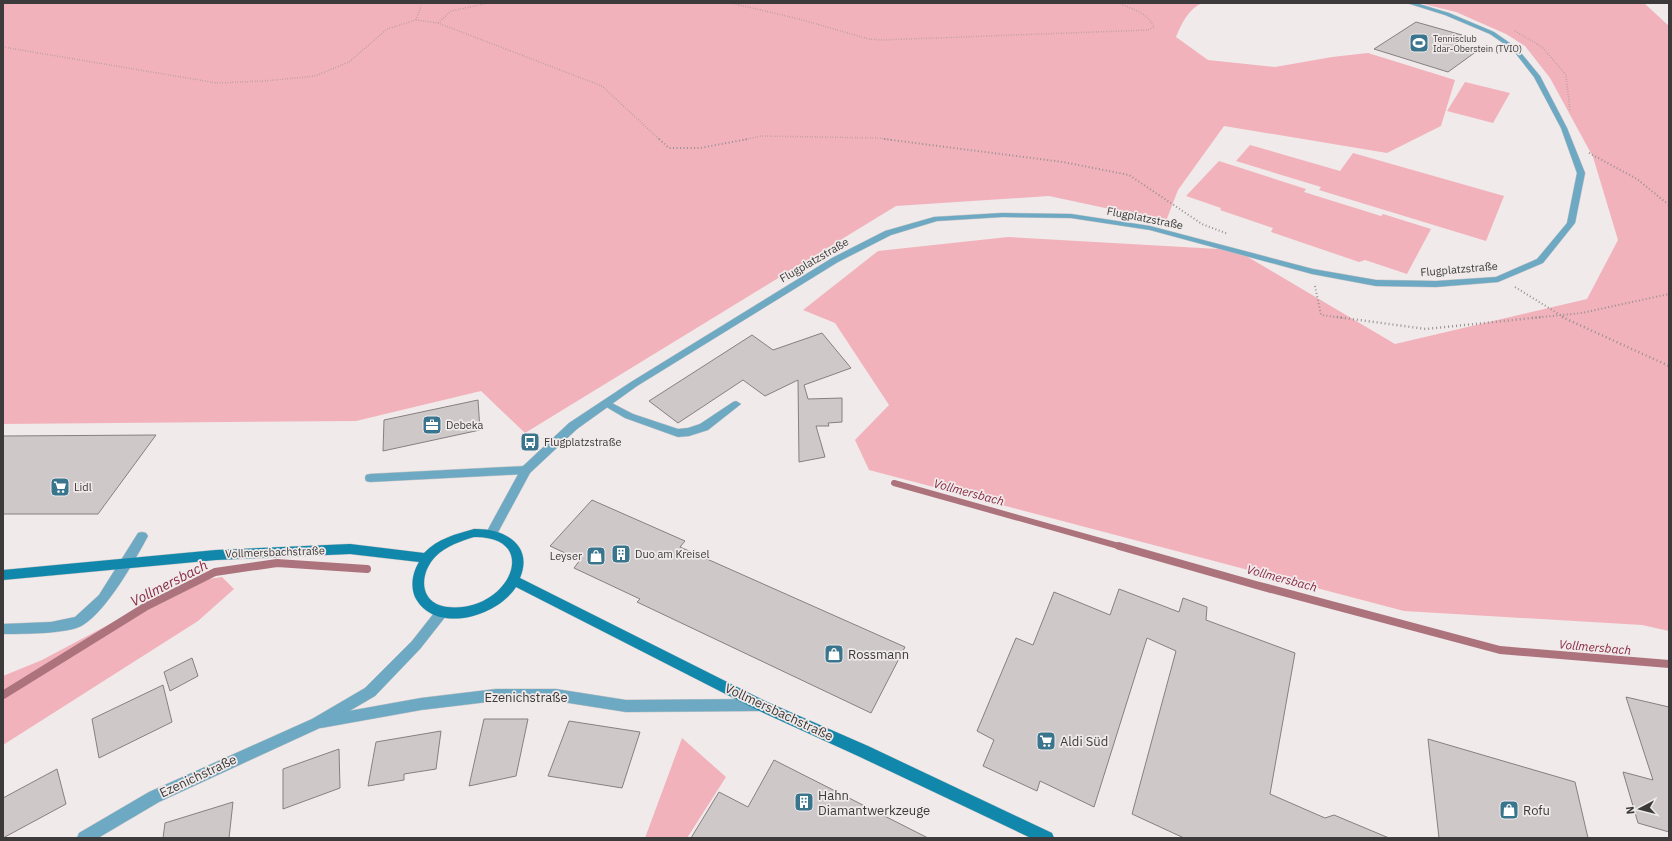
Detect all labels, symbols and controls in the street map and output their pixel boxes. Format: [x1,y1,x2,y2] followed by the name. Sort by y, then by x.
[1408,32,1430,54] sports icon: Tennisclub Idar-Oberstein (TVIO)
[1433,33,1522,54] place label: Tennisclub Idar-Oberstein (TVIO)
[1106,204,1184,232] street label: Flugplatzstraße
[777,235,851,285] street label: Flugplatzstraße
[1420,259,1498,279] street label: Flugplatzstraße
[421,414,443,436] office icon: Debeka
[446,418,484,432] place label: Debeka
[519,431,541,453] bus stop icon: Flugplatzstraße
[544,435,622,449] place label: Flugplatzstraße
[932,475,1006,509] water label: Vollmersbach
[49,476,71,498] supermarket icon: Lidl
[74,480,92,494] place label: Lidl
[225,543,325,561] street label: Vollmersbachstraße
[610,543,632,565] building icon: Duo am Kreisel
[585,545,607,567] shop icon: Leyser
[635,547,709,561] place label: Duo am Kreisel
[550,549,582,563] place label: Leyser
[127,556,211,610] water label: Vollmersbach
[1245,561,1319,595] water label: Vollmersbach
[1558,636,1632,658] water label: Vollmersbach
[823,643,845,665] shop icon: Rossmann
[848,646,909,663] place label: Rossmann
[722,679,836,745] street label: Vollmersbachstraße
[484,689,568,706] street label: Ezenichstraße
[1035,730,1057,752] supermarket icon: Aldi Süd
[1060,733,1108,750] place label: Aldi Süd
[157,751,239,801] street label: Ezenichstraße
[818,787,930,819] place label: Hahn Diamantwerkzeuge
[1620,789,1660,829] north arrow
[793,791,815,813] building icon: Hahn Diamantwerkzeuge
[1498,799,1520,821] shop icon: Rofu
[1523,802,1550,819] place label: Rofu
[1623,805,1638,815] text: N

